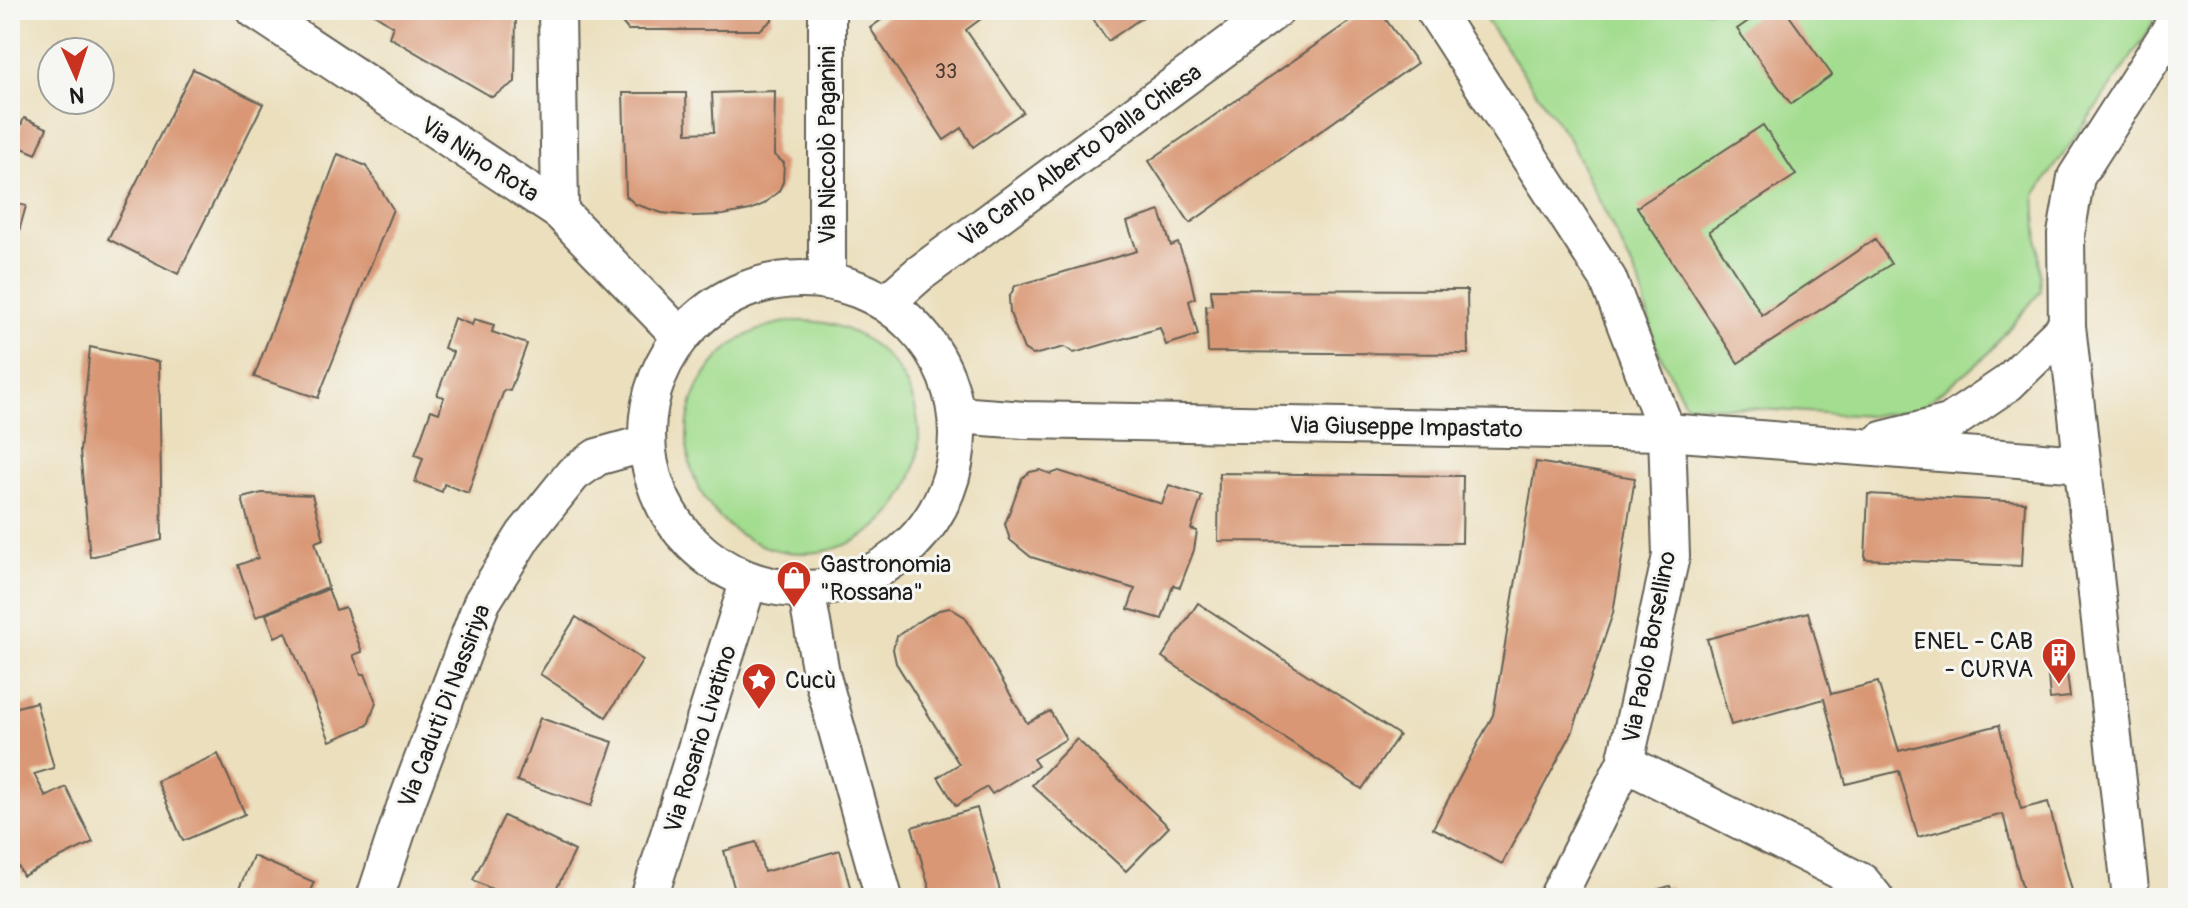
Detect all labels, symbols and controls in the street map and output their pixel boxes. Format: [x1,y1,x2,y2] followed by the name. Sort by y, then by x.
[36,36,116,116] north arrow
[813,46,842,244] street label: Via Niccolò Paganini
[953,58,1207,253] street label: Via Carlo Alberto Dalla Chiesa
[935,59,957,84] house number: 33
[69,81,85,109] text: N
[415,110,544,208] street label: Via Nino Rota
[1289,411,1523,444] street label: Via Giuseppe Impastato
[1617,548,1682,746] street label: Via Paolo Borsellino
[820,550,951,607] place label: Gastronomia "Rossana"
[775,559,813,609] shop icon: Gastronomia "Rossana"
[392,600,497,812] street label: Via Caduti Di Nassiriya
[1914,627,2033,684] place label: ENEL - CAB - CURVA
[2040,636,2078,686] building icon: ENEL - CAB - CURVA
[658,642,743,837] street label: Via Rosario Livatino
[740,661,778,711] place icon: Cucù
[785,666,837,695] place label: Cucù

